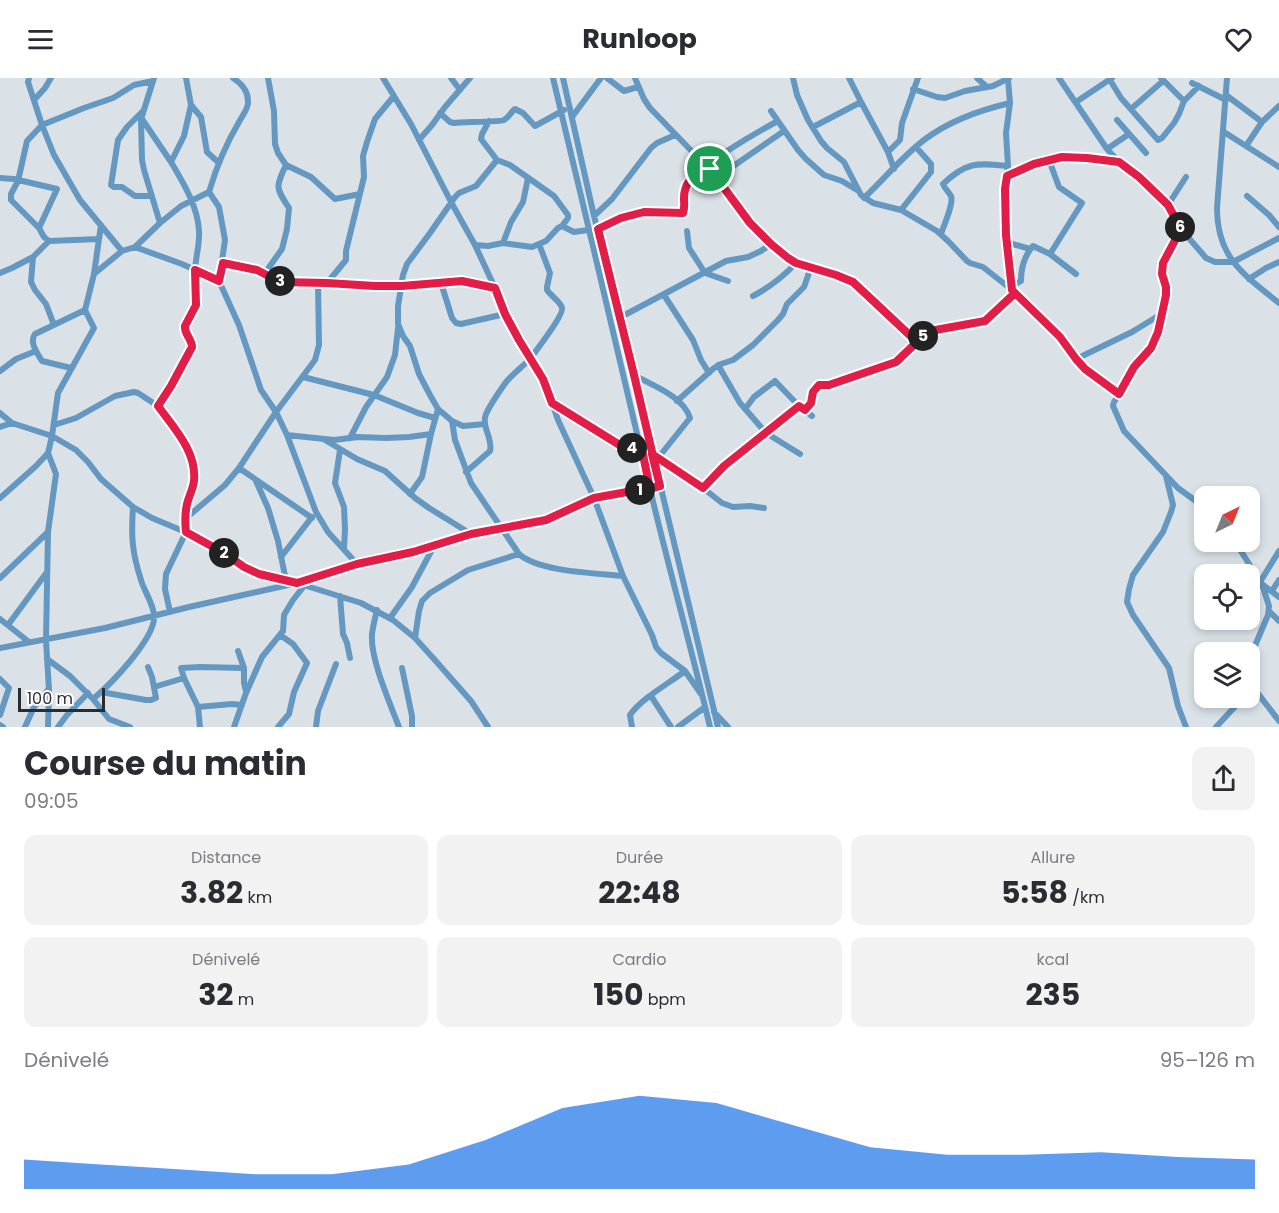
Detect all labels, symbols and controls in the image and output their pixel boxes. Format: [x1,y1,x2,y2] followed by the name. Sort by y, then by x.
[582,20,697,57] text: Runloop
[24,23,57,56] icon: menu
[1222,23,1255,56] icon: heart
[684,143,735,194] pin
[693,152,726,185] icon: arrive
[1165,212,1195,242] pin: 6
[1175,215,1185,238] text: 6
[265,266,295,296] pin: 3
[275,269,285,292] text: 3
[908,321,938,351] pin: 5
[918,324,928,347] text: 5
[617,433,647,463] pin: 4
[627,436,637,459] text: 4
[625,475,655,505] pin: 1
[637,478,643,501] text: 1
[1194,486,1260,552] north arrow
[1194,486,1260,708] map controls
[209,538,239,568] pin: 2
[219,541,229,564] text: 2
[1194,564,1260,630] button: locate
[1194,642,1260,708] button: layers
[18,685,105,712] scale bar
[27,687,73,710] text: 100 m
[24,740,307,787] text: Course du matin
[1192,747,1255,810] button: share
[24,787,79,815] text: 09:05
[191,846,261,869] text: Distance
[616,846,663,869] text: Durée
[1030,846,1075,869] text: Allure
[180,871,243,914] text: 3.82
[598,871,681,914] text: 22:48
[1001,871,1068,914] text: 5:58
[243,886,272,909] text: km
[1068,886,1105,909] text: /km
[192,948,260,971] text: Dénivelé
[612,948,667,971] text: Cardio
[1036,948,1069,971] text: kcal
[198,973,233,1016] text: 32
[593,973,643,1016] text: 150
[1025,973,1080,1016] text: 235
[233,988,254,1011] text: m
[643,988,686,1011] text: bpm
[24,1046,109,1074] text: Dénivelé
[1160,1046,1255,1074] text: 95–126 m

